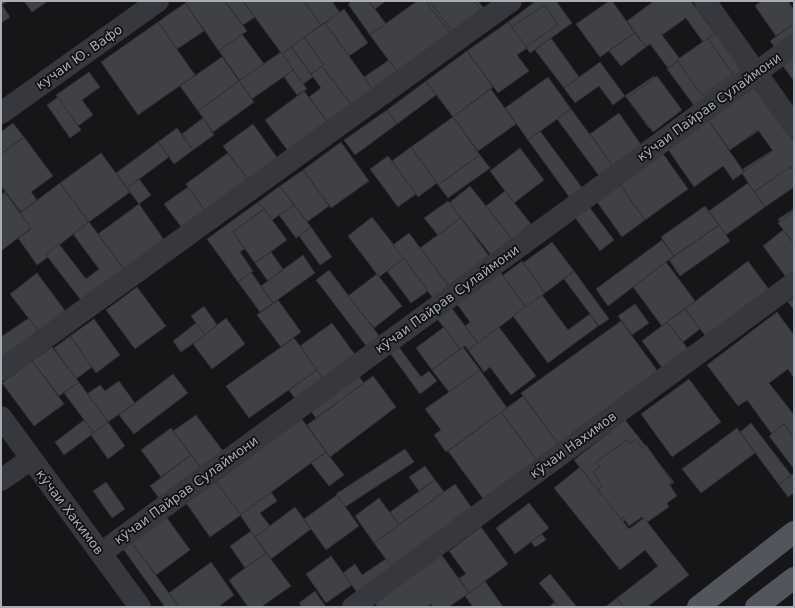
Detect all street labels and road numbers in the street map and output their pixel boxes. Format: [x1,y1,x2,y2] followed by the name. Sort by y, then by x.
[33,22,125,92] street label: кучаи Ю. Вафо
[634,50,784,164] street label: кӯчаи Пайрав Сулаймони
[372,242,522,356] street label: кӯчаи Пайрав Сулаймони
[527,409,619,481] street label: кӯчаи Нахимов
[111,433,261,547] street label: кӯчаи Пайрав Сулаймони
[33,467,107,557] street label: кӯчаи Хакимов

